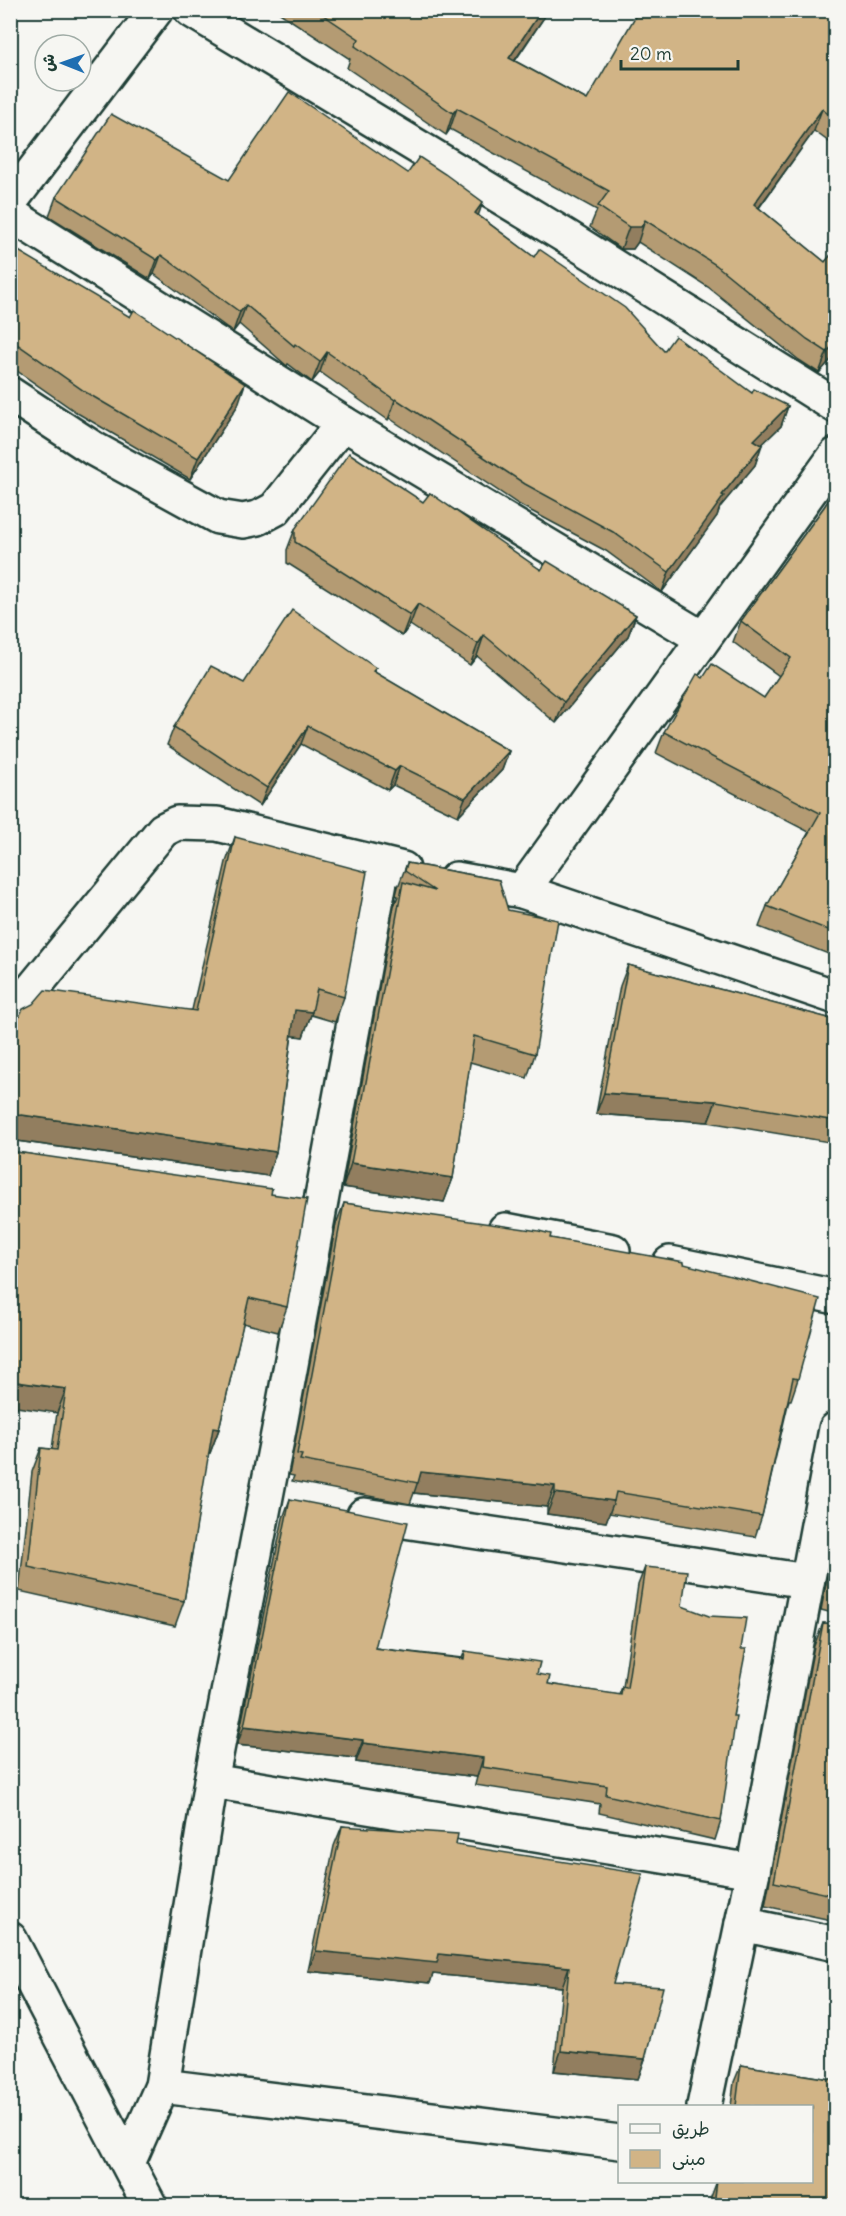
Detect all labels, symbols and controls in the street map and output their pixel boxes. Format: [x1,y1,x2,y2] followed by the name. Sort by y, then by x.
[33,33,93,93] north arrow
[621,33,738,71] scale bar
[630,42,672,65] text: 20 m
[38,54,58,72] text: ش
[618,2105,813,2183] legend
[672,2117,710,2140] text: طريق
[672,2147,706,2170] text: مبنى

